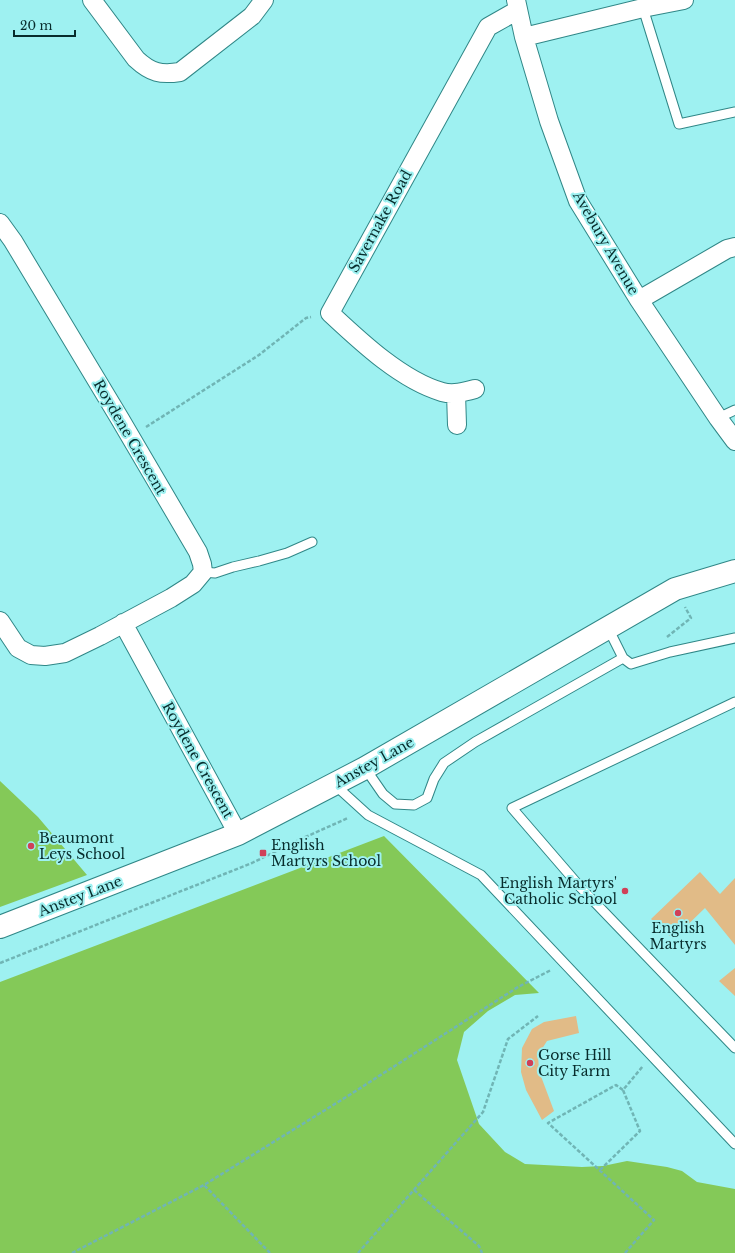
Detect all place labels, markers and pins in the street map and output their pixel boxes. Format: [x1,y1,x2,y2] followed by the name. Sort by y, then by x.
[39,829,126,863] place label: Beaumont Leys School
[271,836,381,870] place label: English Martyrs School
[26,841,36,851] marker: Beaumont Leys School
[258,848,268,858] marker: English Martyrs School
[500,874,617,908] place label: English Martyrs' Catholic School
[620,886,630,896] marker: English Martyrs' Catholic School
[673,908,683,918] marker: English Martyrs
[650,919,706,953] place label: English Martyrs
[538,1046,612,1080] place label: Gorse Hill City Farm
[525,1058,535,1068] marker: Gorse Hill City Farm

